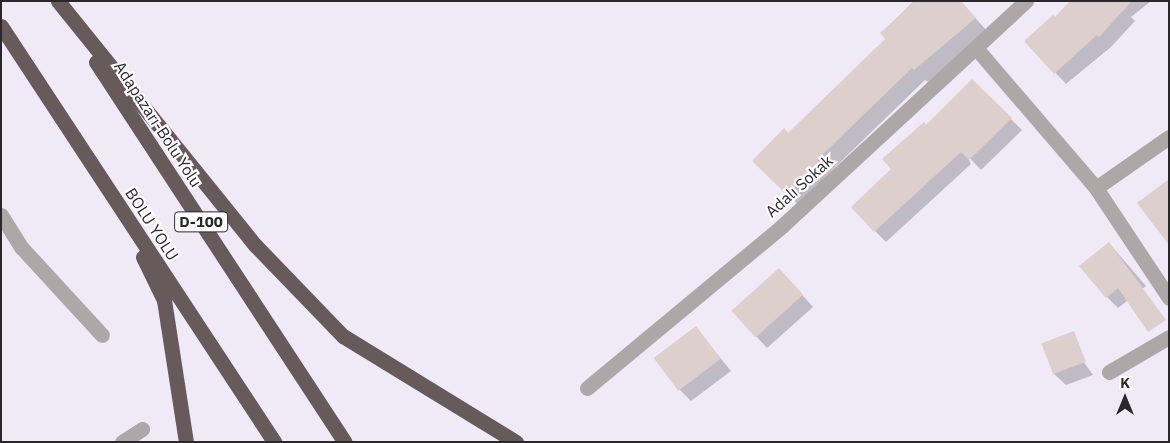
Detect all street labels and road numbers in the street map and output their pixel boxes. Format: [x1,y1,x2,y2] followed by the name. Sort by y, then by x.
[110,58,206,190] street label: Adapazarı-Bolu Yolu
[761,151,837,221] street label: Adalı Sokak
[121,184,183,264] street label: BOLU YOLU
[174,210,228,234] road number: D-100

